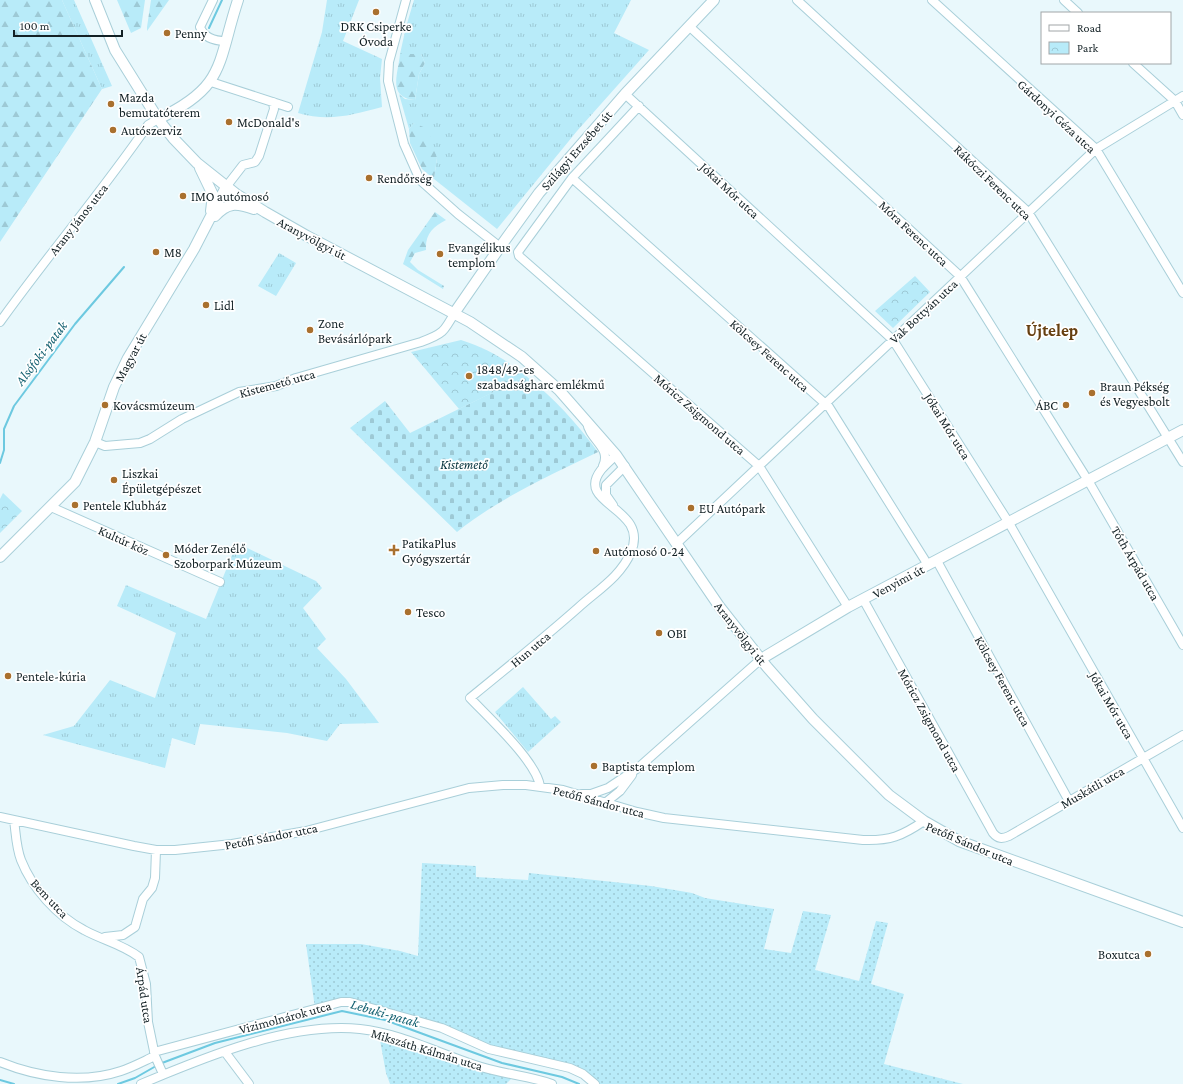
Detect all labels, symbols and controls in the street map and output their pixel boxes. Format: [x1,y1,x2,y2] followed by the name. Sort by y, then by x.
[371,7,381,17] marker: DRK Csiperke Óvoda
[14,12,122,38] scale bar
[1041,12,1171,64] legend
[20,19,50,33] text: 100 m
[341,19,412,49] place label: DRK Csiperke Óvoda
[1077,21,1102,35] text: Road
[175,26,208,41] place label: Penny
[162,28,172,38] marker: Penny
[1077,41,1099,55] text: Park
[1015,76,1099,156] street label: Gárdonyi Géza utca
[119,90,201,120] place label: Mazda bemutatóterem
[106,99,116,109] marker: Mazda bemutatóterem
[538,107,616,193] street label: Szilágyi Erzsébet út
[237,115,300,130] place label: McDonald's
[224,117,234,127] marker: McDonald's
[121,123,182,138] place label: Autószerviz
[108,125,118,135] marker: Autószerviz
[951,142,1034,223] street label: Rákóczi Ferenc utca
[696,159,762,221] street label: Jókai Mór utca
[377,171,432,186] place label: Rendőrség
[364,173,374,183] marker: Rendőrség
[46,181,111,258] street label: Arany János utca
[191,189,269,204] place label: IMO autómosó
[178,191,188,201] marker: IMO autómosó
[876,197,951,269] street label: Móra Ferenc utca
[275,214,349,263] street label: Aranyvölgyi út
[448,240,511,270] place label: Evangélikus templom
[164,245,182,260] place label: M8
[151,247,161,257] marker: M8
[435,249,445,259] marker: Evangélikus templom
[886,276,960,347] street label: Vak Bottyán utca
[214,298,235,313] place label: Lidl
[201,300,211,310] marker: Lidl
[318,316,393,346] place label: Zone Bevásárlópark
[727,316,812,395] street label: Kölcsey Ferenc utca
[11,317,71,389] water label: Alsófoki-patak
[1026,321,1078,341] district label: Újtelep
[305,325,315,335] marker: Zone Bevásárlópark
[111,330,150,384] street label: Magyar út
[477,362,605,392] place label: 1848/49-es szabadságharc emlékmű
[238,366,317,401] street label: Kistemető utca
[464,371,474,381] marker: 1848/49-es szabadságharc emlékmű
[651,371,748,458] street label: Móricz Zsigmond utca
[1100,379,1170,409] place label: Braun Pékség és Vegyesbolt
[1087,388,1097,398] marker: Braun Pékség és Vegyesbolt
[921,390,974,462] street label: Jókai Mór utca
[113,398,196,413] place label: Kovácsmúzeum
[1036,398,1058,413] place label: ÁBC
[100,400,110,410] marker: Kovácsmúzeum
[1061,400,1071,410] marker: ÁBC
[440,457,489,472] park label: Kistemető
[122,466,202,496] place label: Liszkai Épületgépészet
[109,475,119,485] marker: Liszkai Épületgépészet
[83,498,167,513] place label: Pentele Klubház
[70,500,80,510] marker: Pentele Klubház
[699,501,766,516] place label: EU Autópark
[686,503,696,513] marker: EU Autópark
[96,523,152,558] street label: Kultúr köz
[1108,523,1163,603] street label: Tóth Árpád utca
[402,536,471,566] place label: PatikaPlus Gyógyszertár
[174,541,283,571] place label: Móder Zenélő Szoborpark Múzeum
[604,544,685,559] place label: Autómosó 0-24
[389,545,399,555] marker: PatikaPlus Gyógyszertár
[591,546,601,556] marker: Autómosó 0-24
[161,550,171,560] marker: Móder Zenélő Szoborpark Múzeum
[870,561,927,601] street label: Venyimi út
[711,599,770,668] street label: Aranyvölgyi út
[416,605,445,620] place label: Tesco
[403,607,413,617] marker: Tesco
[667,626,687,641] place label: OBI
[507,628,553,670] street label: Hun utca
[654,628,664,638] marker: OBI
[972,633,1034,729] street label: Kölcsey Ferenc utca
[895,666,964,775] street label: Móricz Zsigmond utca
[1086,668,1137,742] street label: Jókai Mór utca
[16,669,86,684] place label: Pentele-kúria
[3,671,13,681] marker: Pentele-kúria
[602,759,696,774] place label: Baptista templom
[589,761,599,771] marker: Baptista templom
[1058,763,1127,812] street label: Muskátli utca
[552,782,646,821] street label: Petőfi Sándor utca
[924,818,1016,869] street label: Petőfi Sándor utca
[224,820,319,853] street label: Petőfi Sándor utca
[28,876,72,921] street label: Bem utca
[1098,947,1140,962] place label: Boxutca
[1143,949,1153,959] marker: Boxutca
[133,966,156,1024] street label: Árpád utca
[349,996,422,1031] water label: Lebuki-patak
[237,998,333,1037] street label: Vizimolnárok utca
[369,1025,484,1074] street label: Mikszáth Kálmán utca

